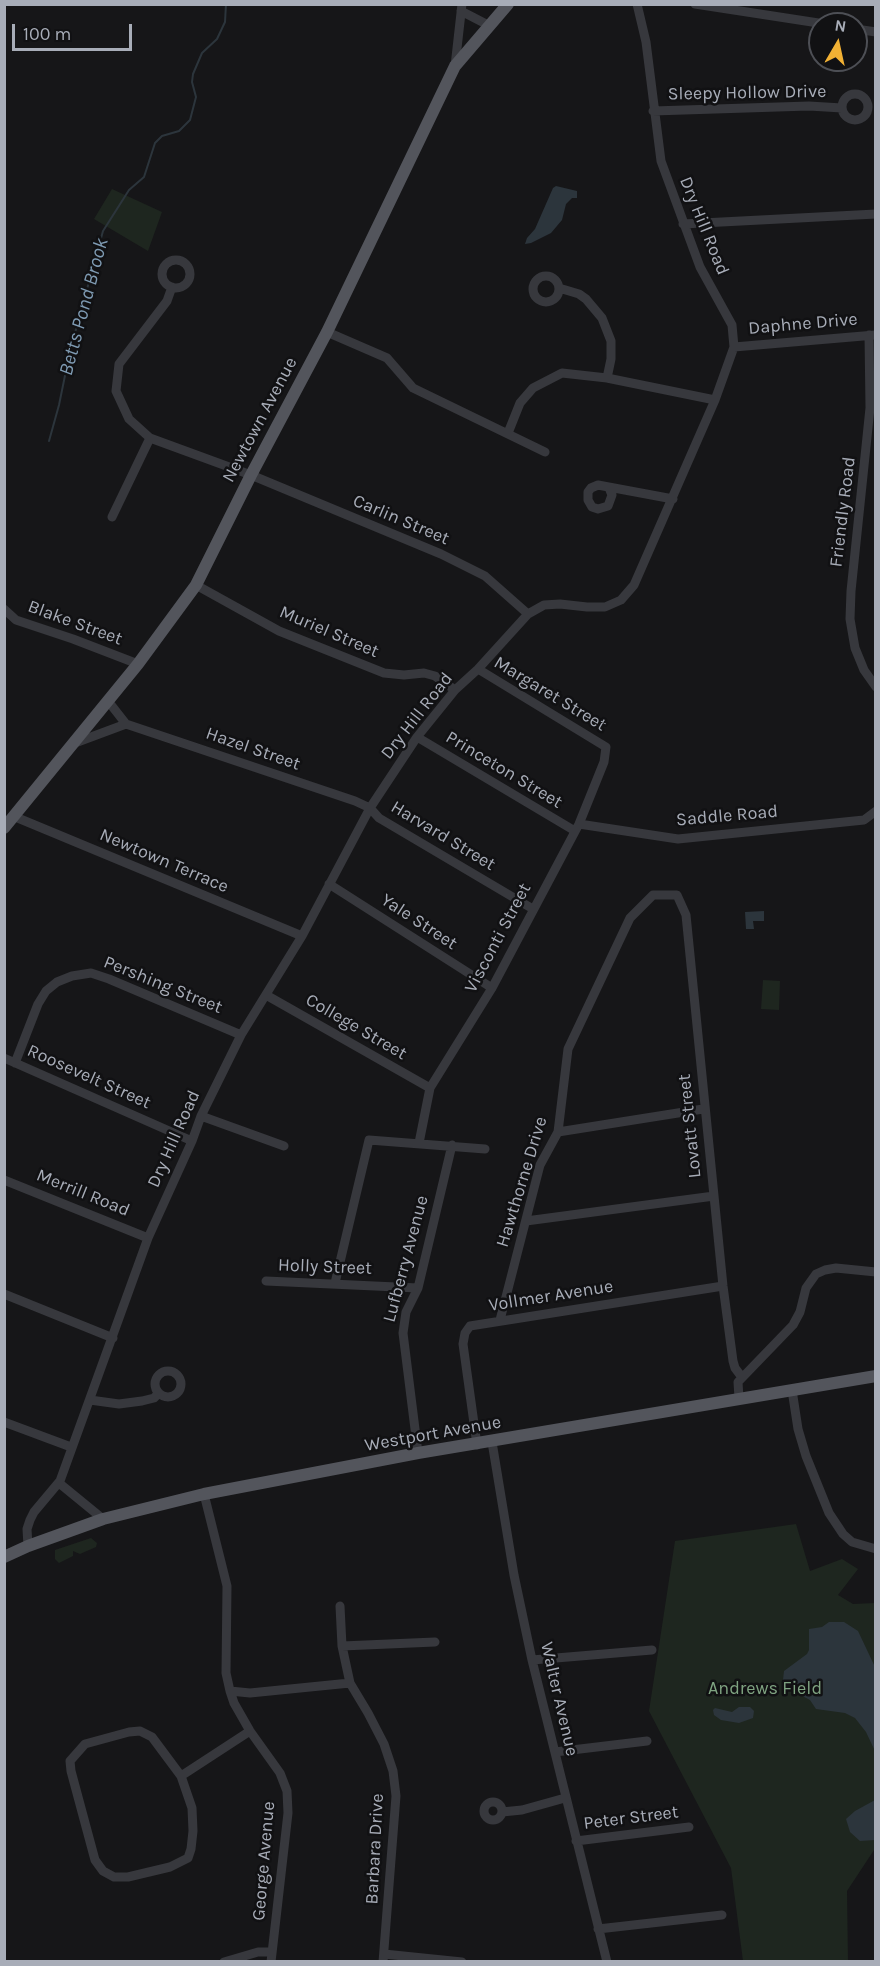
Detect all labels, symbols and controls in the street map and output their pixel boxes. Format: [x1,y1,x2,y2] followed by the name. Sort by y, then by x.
[15,12,135,50] scale bar
[808,12,868,72] north arrow
[833,15,848,36] text: N
[23,23,71,45] text: 100 m
[667,81,827,105] street label: Sleepy Hollow Drive
[674,174,734,278] street label: Dry Hill Road
[54,236,114,378] water label: Betts Pond Brook
[747,308,859,340] street label: Daphne Drive
[218,354,302,486] street label: Newtown Avenue
[826,455,860,569] street label: Friendly Road
[350,490,452,550] street label: Carlin Street
[25,596,125,650] street label: Blake Street
[276,601,382,663] street label: Muriel Street
[490,652,610,736] street label: Margaret Street
[376,668,458,764] street label: Dry Hill Road
[203,723,303,775] street label: Hazel Street
[442,727,566,813] street label: Princeton Street
[387,796,499,876] street label: Harvard Street
[675,801,779,831] street label: Saddle Road
[96,824,232,898] street label: Newtown Terrace
[460,880,536,996] street label: Visconti Street
[377,889,461,955] street label: Yale Street
[100,951,226,1019] street label: Pershing Street
[302,989,410,1065] street label: College Street
[24,1040,154,1114] street label: Roosevelt Street
[674,1073,706,1179] street label: Lovatt Street
[143,1087,205,1191] street label: Dry Hill Road
[492,1114,552,1250] street label: Hawthorne Drive
[33,1165,133,1221] street label: Merrill Road
[379,1193,433,1325] street label: Lufberry Avenue
[278,1255,372,1279] street label: Holly Street
[487,1276,615,1316] street label: Vollmer Avenue
[363,1411,503,1457] street label: Westport Avenue
[535,1640,583,1758] street label: Walter Avenue
[708,1678,822,1700] park label: Andrews Field
[361,1793,389,1905] street label: Barbara Drive
[248,1800,280,1922] street label: George Avenue
[582,1801,680,1835] street label: Peter Street

